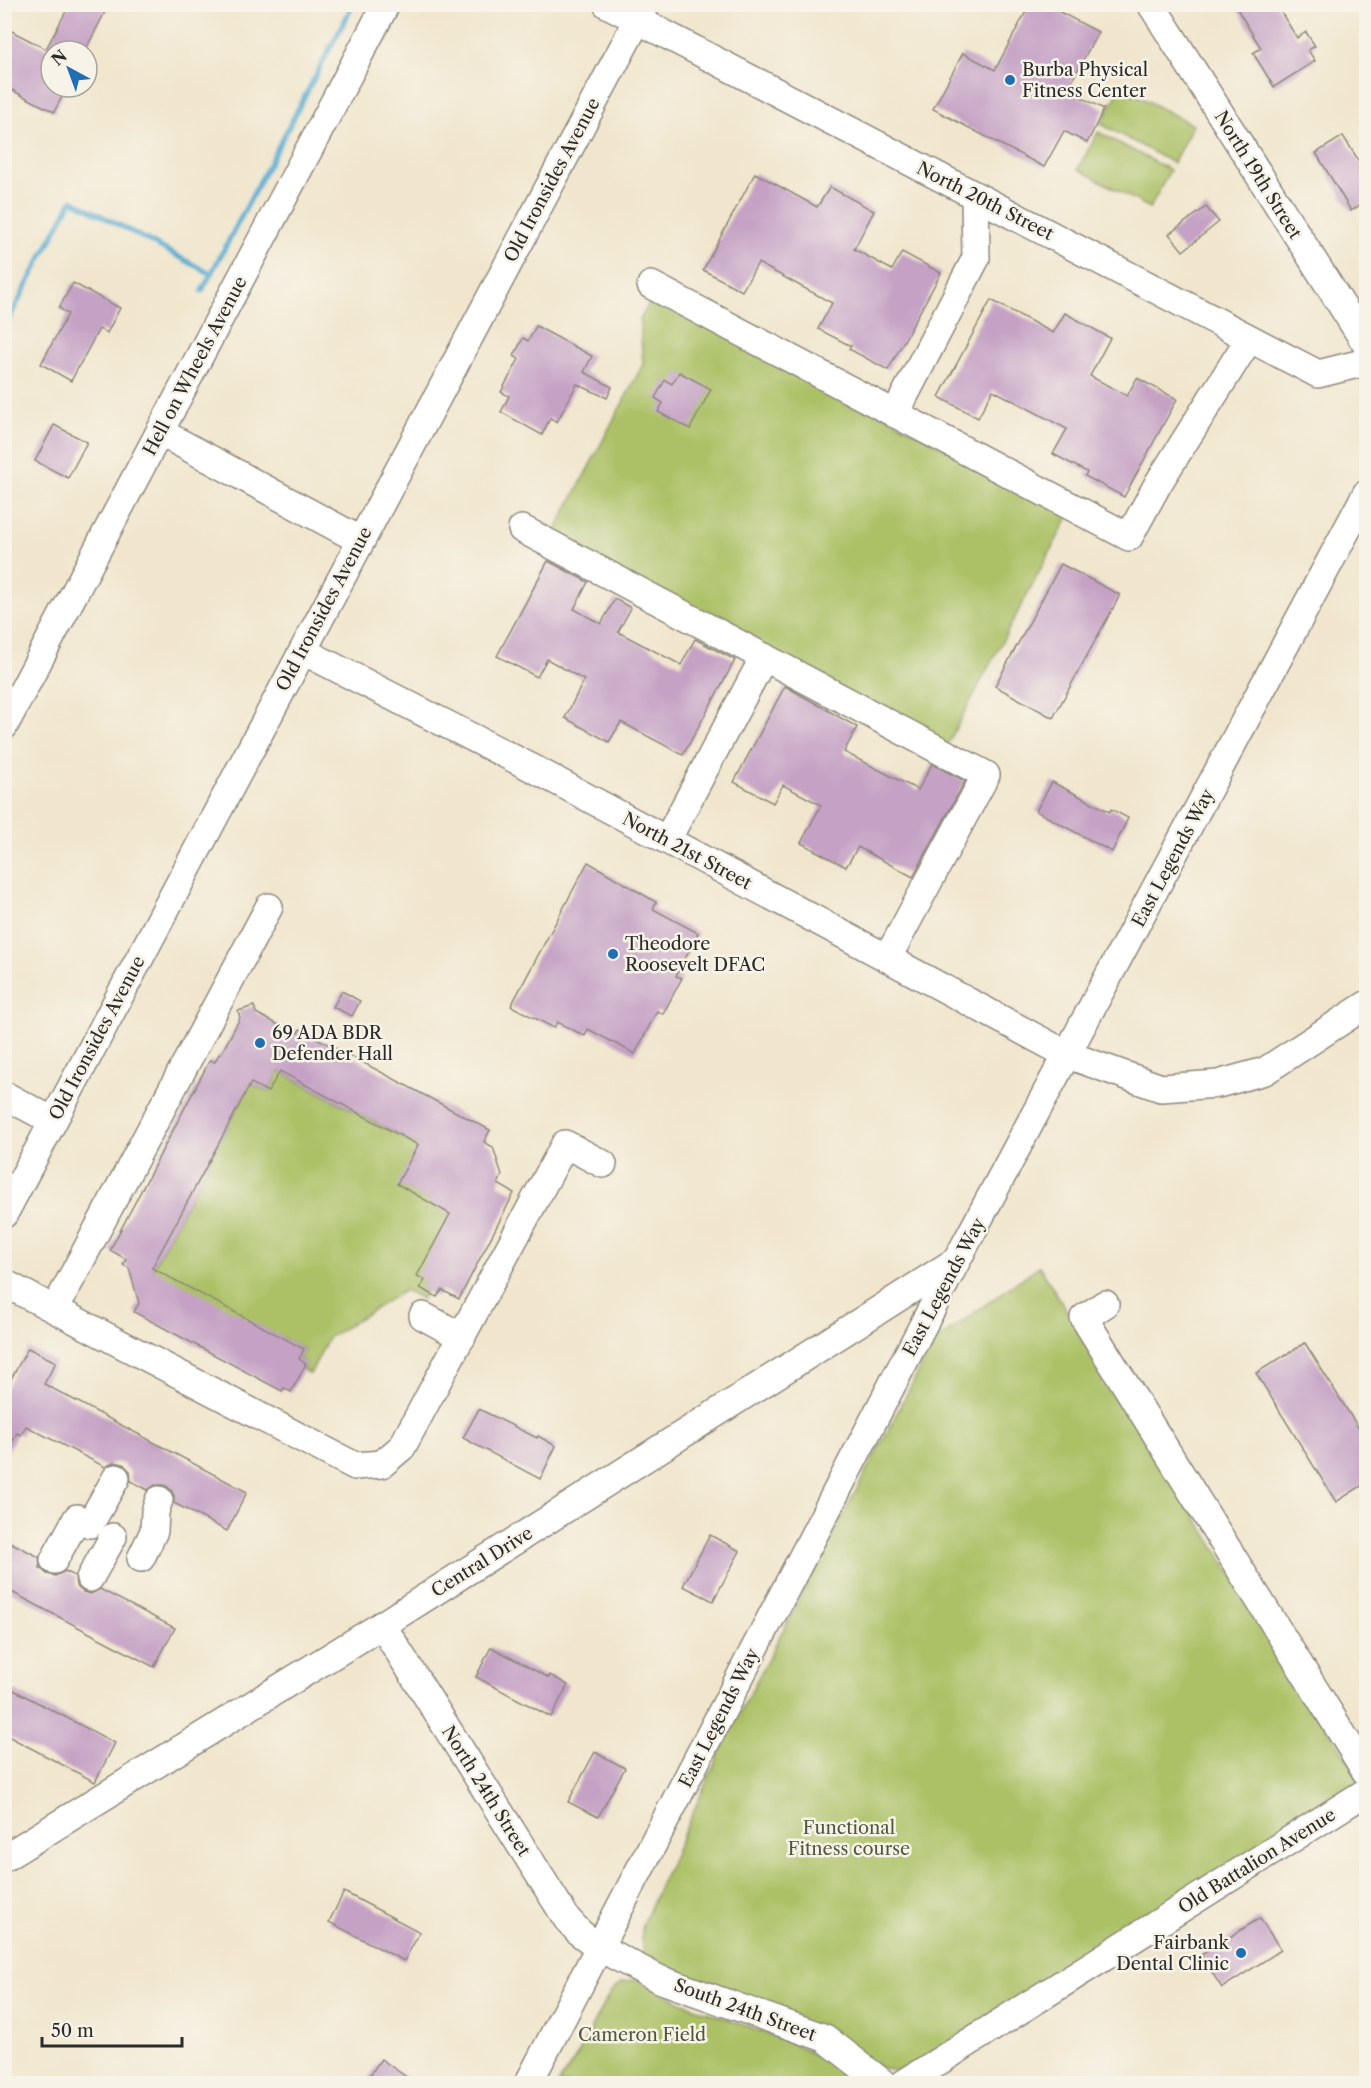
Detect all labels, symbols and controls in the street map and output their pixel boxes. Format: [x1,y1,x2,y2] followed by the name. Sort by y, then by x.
[39,39,99,99] north arrow
[47,46,71,70] text: N
[1022,59,1148,102] place label: Burba Physical Fitness Center
[1003,73,1017,87] marker: Burba Physical Fitness Center
[499,94,605,266] street label: Old Ironsides Avenue
[1210,107,1307,244] street label: North 19th Street
[913,157,1058,245] street label: North 20th Street
[138,273,252,459] street label: Hell on Wheels Avenue
[271,523,377,695] street label: Old Ironsides Avenue
[1127,784,1219,931] street label: East Legends Way
[619,808,756,895] street label: North 21st Street
[625,933,765,976] place label: Theodore Roosevelt DFAC
[606,947,620,961] marker: Theodore Roosevelt DFAC
[44,952,150,1124] street label: Old Ironsides Avenue
[272,1022,393,1065] place label: 69 ADA BDR Defender Hall
[253,1036,267,1050] marker: 69 ADA BDR Defender Hall
[898,1213,990,1360] street label: East Legends Way
[427,1522,537,1602] street label: Central Drive
[674,1644,764,1791] street label: East Legends Way
[437,1722,535,1861] street label: North 24th Street
[1174,1804,1340,1918] street label: Old Battalion Avenue
[788,1817,910,1860] park label: Functional Fitness course
[1116,1932,1231,1975] place label: Fairbank Dental Clinic
[1234,1946,1248,1960] marker: Fairbank Dental Clinic
[671,1974,820,2046] street label: South 24th Street
[42,2010,182,2048] scale bar
[51,2020,94,2042] text: 50 m
[578,2024,706,2046] park label: Cameron Field

